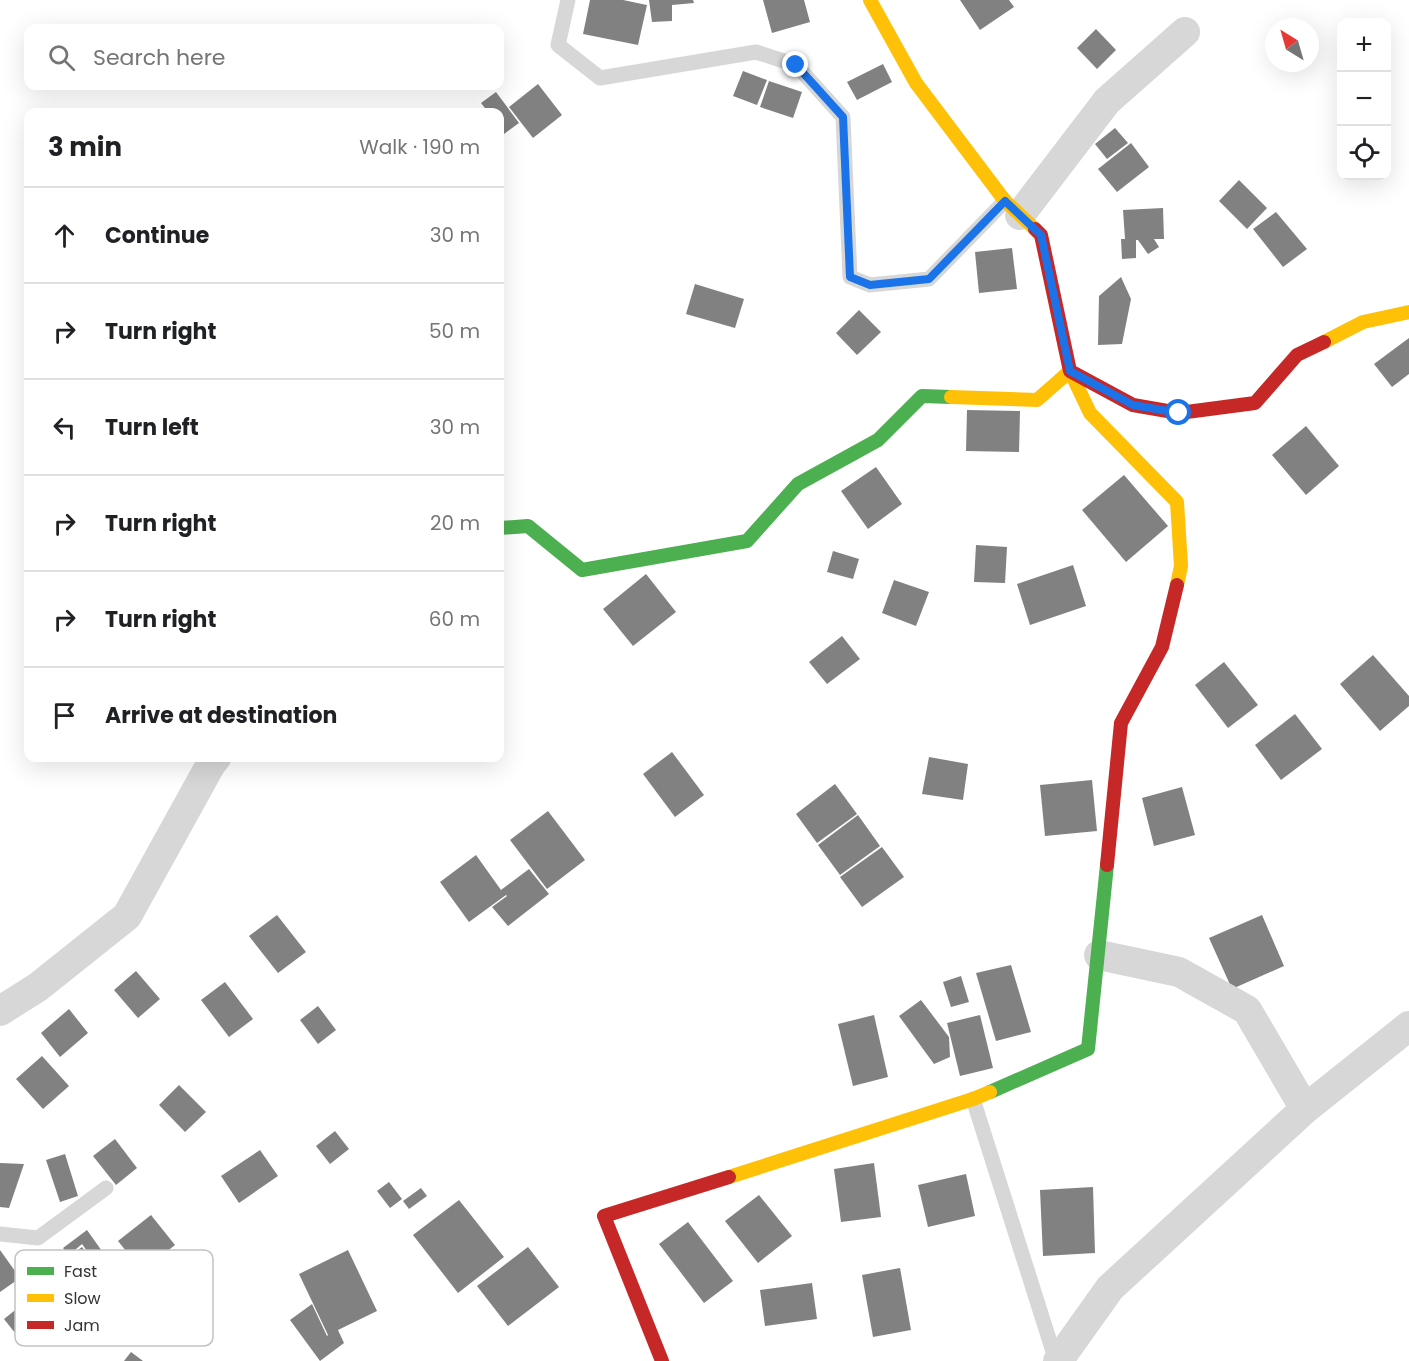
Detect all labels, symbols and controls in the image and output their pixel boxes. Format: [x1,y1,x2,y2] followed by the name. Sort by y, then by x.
[1265,18,1319,72] north arrow
[1337,18,1391,180] map controls
[1337,18,1391,72] button: +
[24,24,504,90] search box
[45,41,78,74] icon: search
[93,42,226,73] text: Search here
[782,51,808,77] route end
[1337,72,1391,126] button: −
[1337,126,1391,180] button: locate
[48,129,122,165] text: 3 min
[359,133,480,161] text: Walk · 190 m
[48,219,81,252] icon: ahead
[105,220,209,251] text: Continue
[430,221,480,249] text: 30 m
[48,315,81,348] icon: right
[105,316,216,347] text: Turn right
[429,317,480,345] text: 50 m
[1165,399,1191,425] route start
[48,411,81,444] icon: left
[105,412,199,443] text: Turn left
[430,413,480,441] text: 30 m
[48,507,81,540] icon: right
[105,508,216,539] text: Turn right
[430,509,480,537] text: 20 m
[48,603,81,636] icon: right
[105,604,216,635] text: Turn right
[429,605,480,633] text: 60 m
[48,699,81,732] icon: arrive
[105,700,337,731] text: Arrive at destination
[15,1250,213,1346] legend
[64,1260,97,1283] text: Fast
[64,1287,101,1310] text: Slow
[64,1314,100,1337] text: Jam

